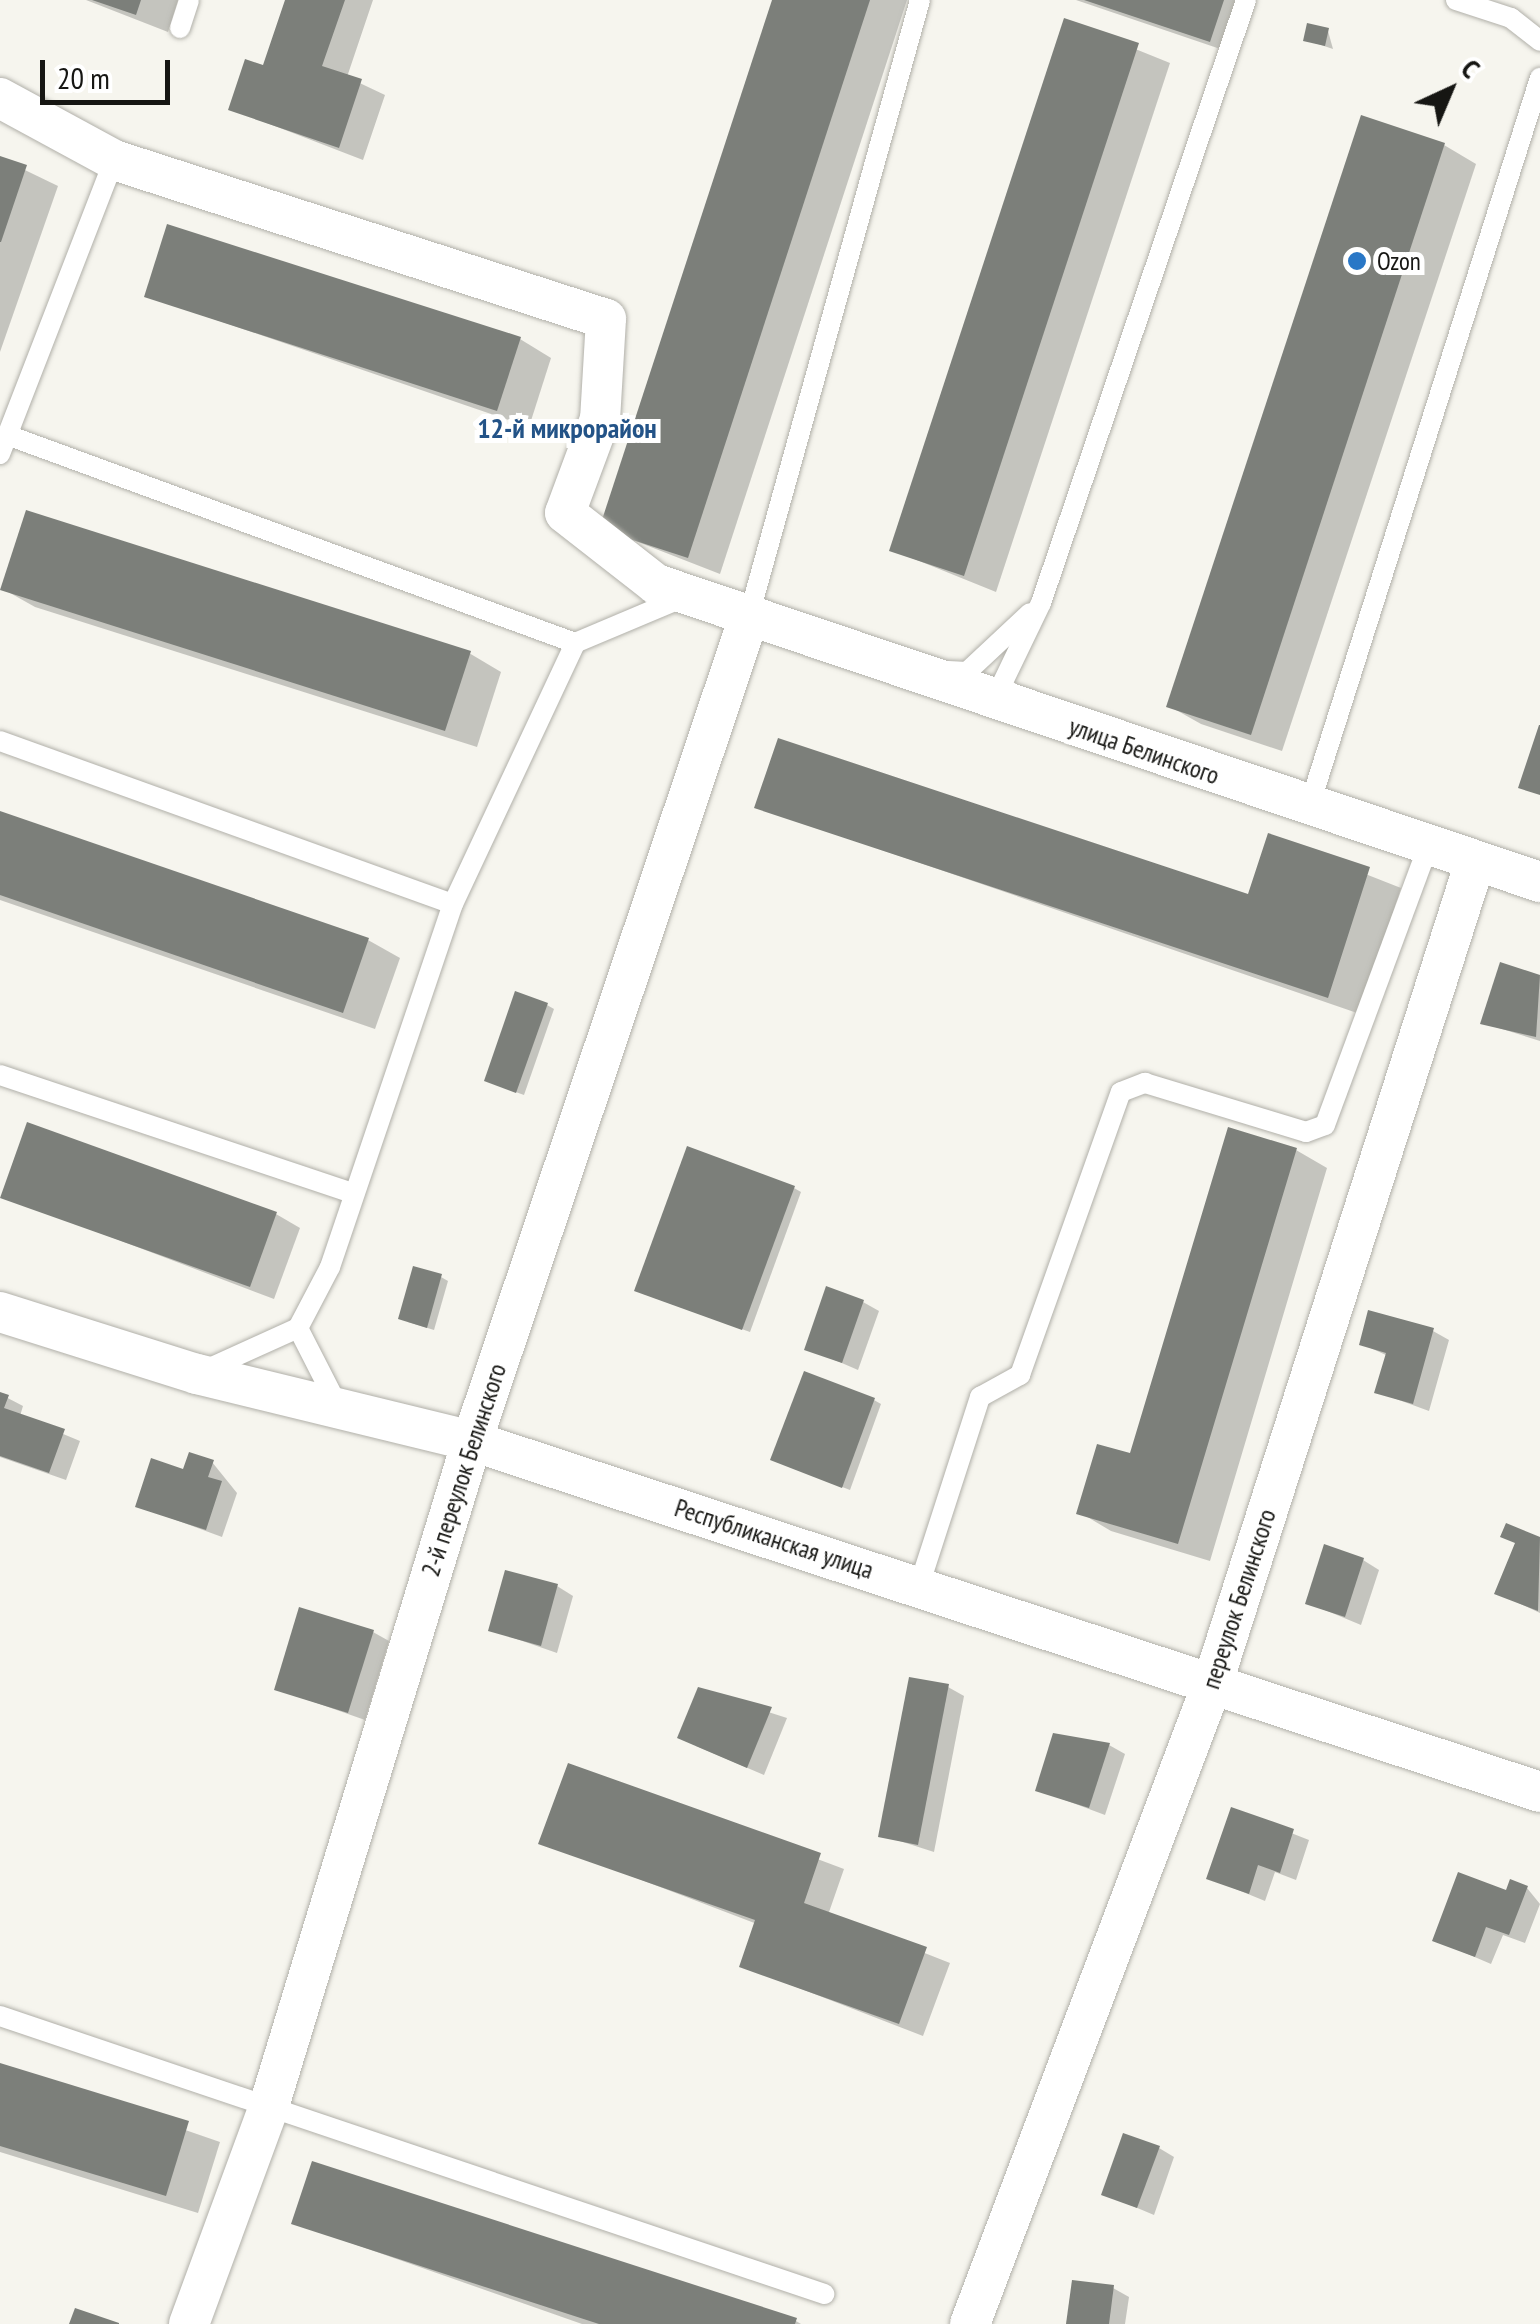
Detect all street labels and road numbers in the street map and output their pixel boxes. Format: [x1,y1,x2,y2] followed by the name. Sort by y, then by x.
[1065,711,1223,791] street label: улица Белинского
[415,1360,513,1580] street label: 2-й переулок Белинского
[671,1493,877,1585] street label: Республиканская улица
[1196,1505,1282,1693] street label: переулок Белинского

